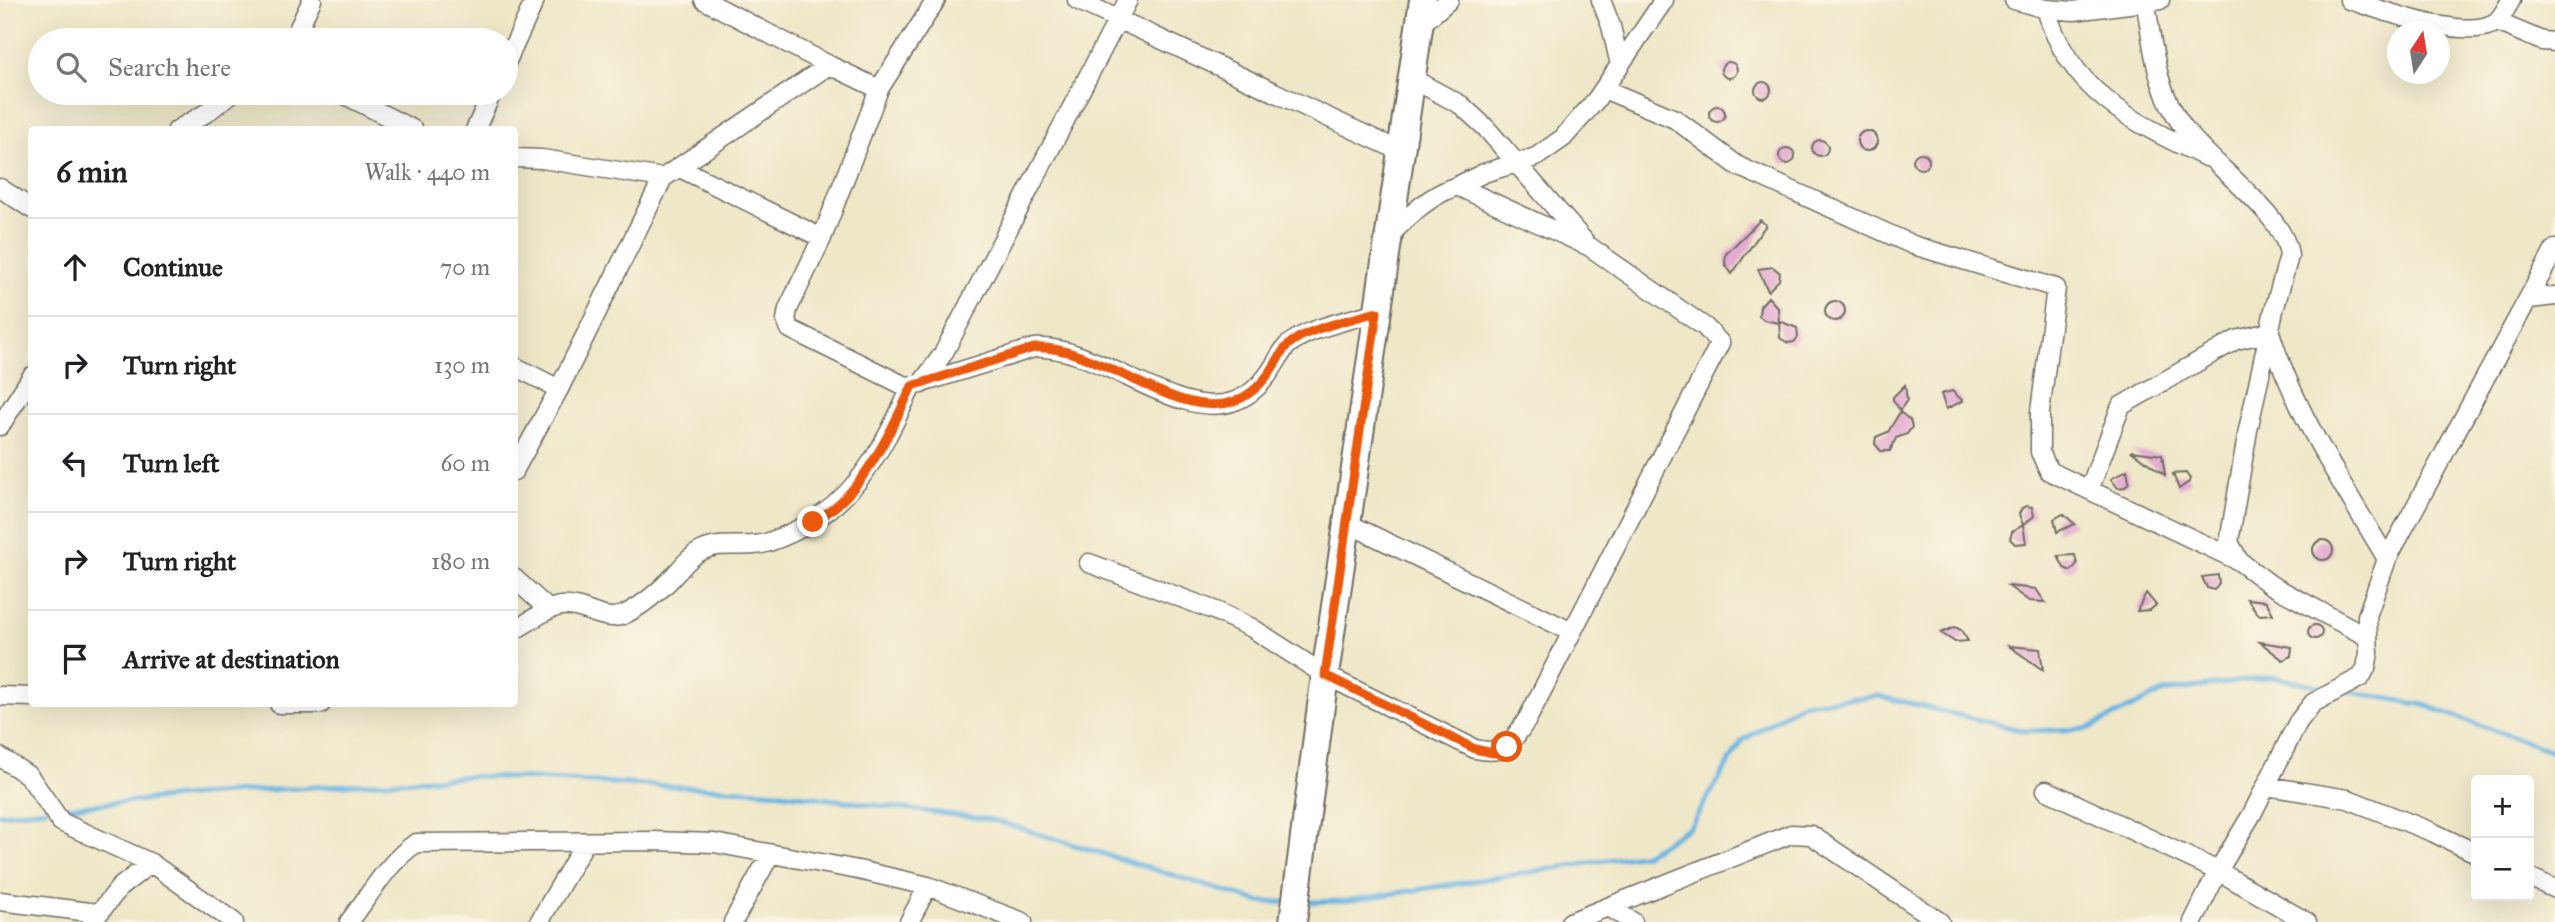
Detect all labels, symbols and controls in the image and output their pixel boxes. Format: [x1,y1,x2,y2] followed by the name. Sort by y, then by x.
[2387,21,2450,84] north arrow
[28,28,518,105] search box
[52,48,90,86] icon: search
[108,51,231,83] text: Search here
[56,154,128,190] text: 6 min
[364,158,490,186] text: Walk · 440 m
[56,248,94,286] icon: ahead
[123,251,223,283] text: Continue
[440,253,490,281] text: 70 m
[56,346,94,384] icon: right
[123,349,236,381] text: Turn right
[434,351,490,379] text: 130 m
[56,444,94,482] icon: left
[123,447,219,479] text: Turn left
[441,449,490,477] text: 60 m
[797,506,828,537] route end
[56,542,94,580] icon: right
[123,545,236,577] text: Turn right
[431,547,490,575] text: 180 m
[56,640,94,678] icon: arrive
[123,643,340,675] text: Arrive at destination
[1491,731,1522,762] route start
[2471,775,2534,901] map controls
[2471,775,2534,838] button: +
[2471,838,2534,901] button: −

